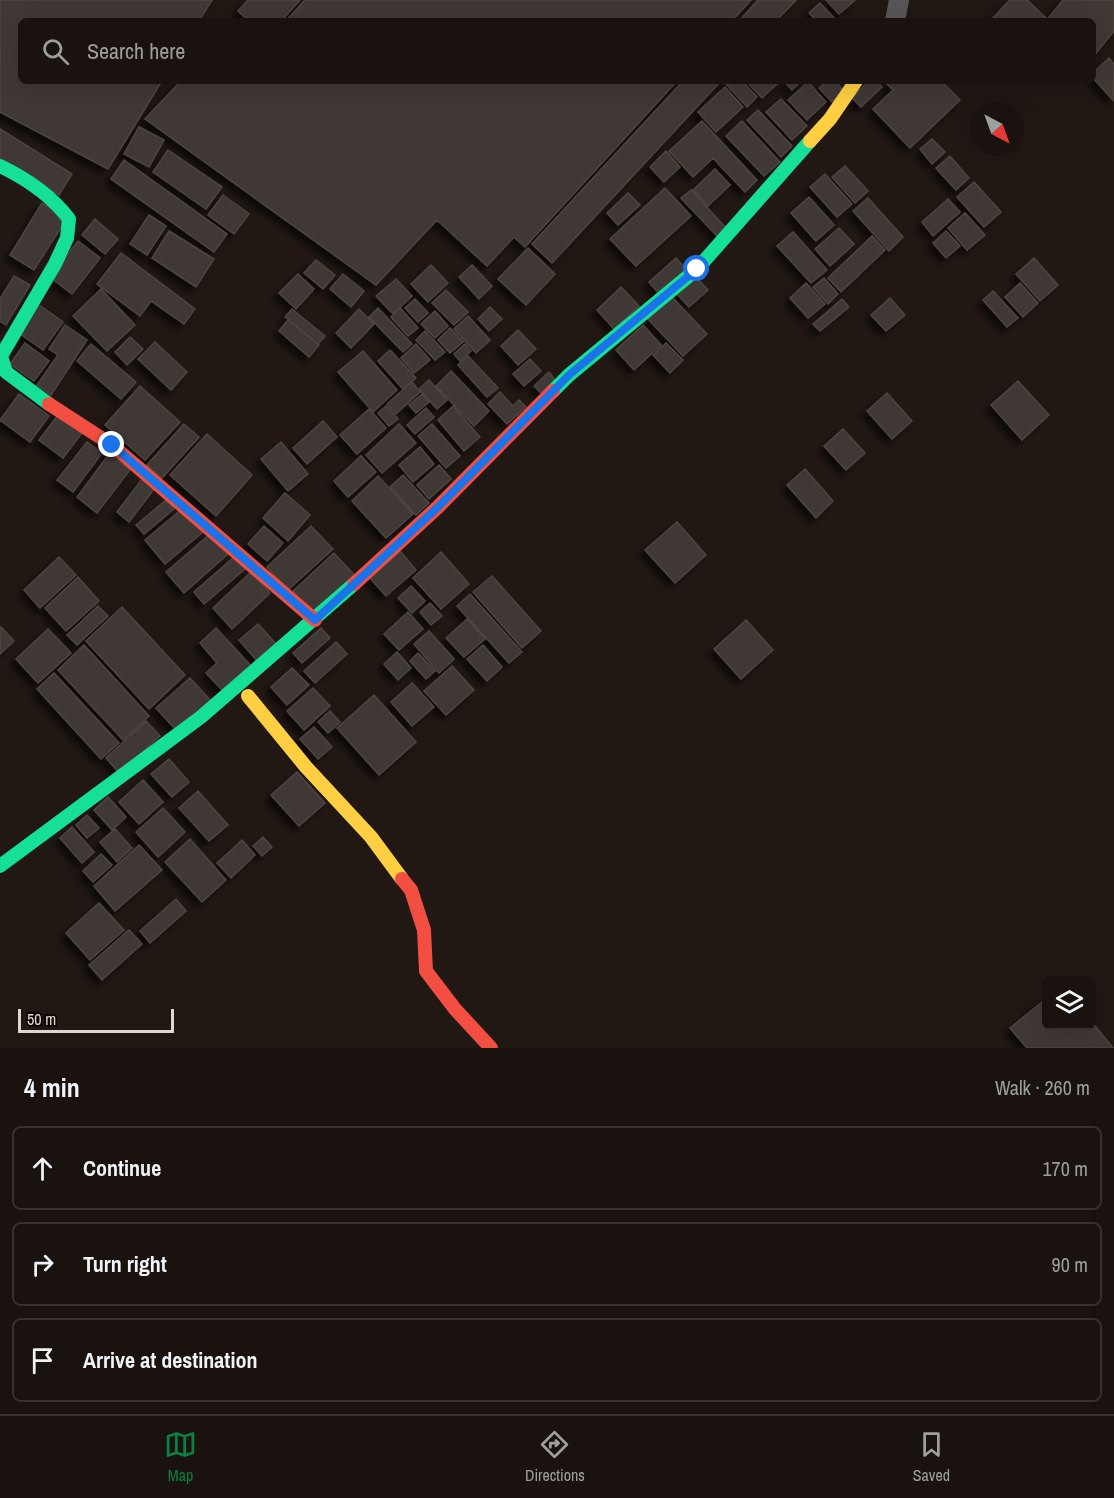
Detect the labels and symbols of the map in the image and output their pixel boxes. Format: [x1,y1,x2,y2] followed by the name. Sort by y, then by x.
[970,102,1024,156] north arrow
[683,255,709,281] route start
[98,431,124,457] route end
[18,1006,174,1034] scale bar

